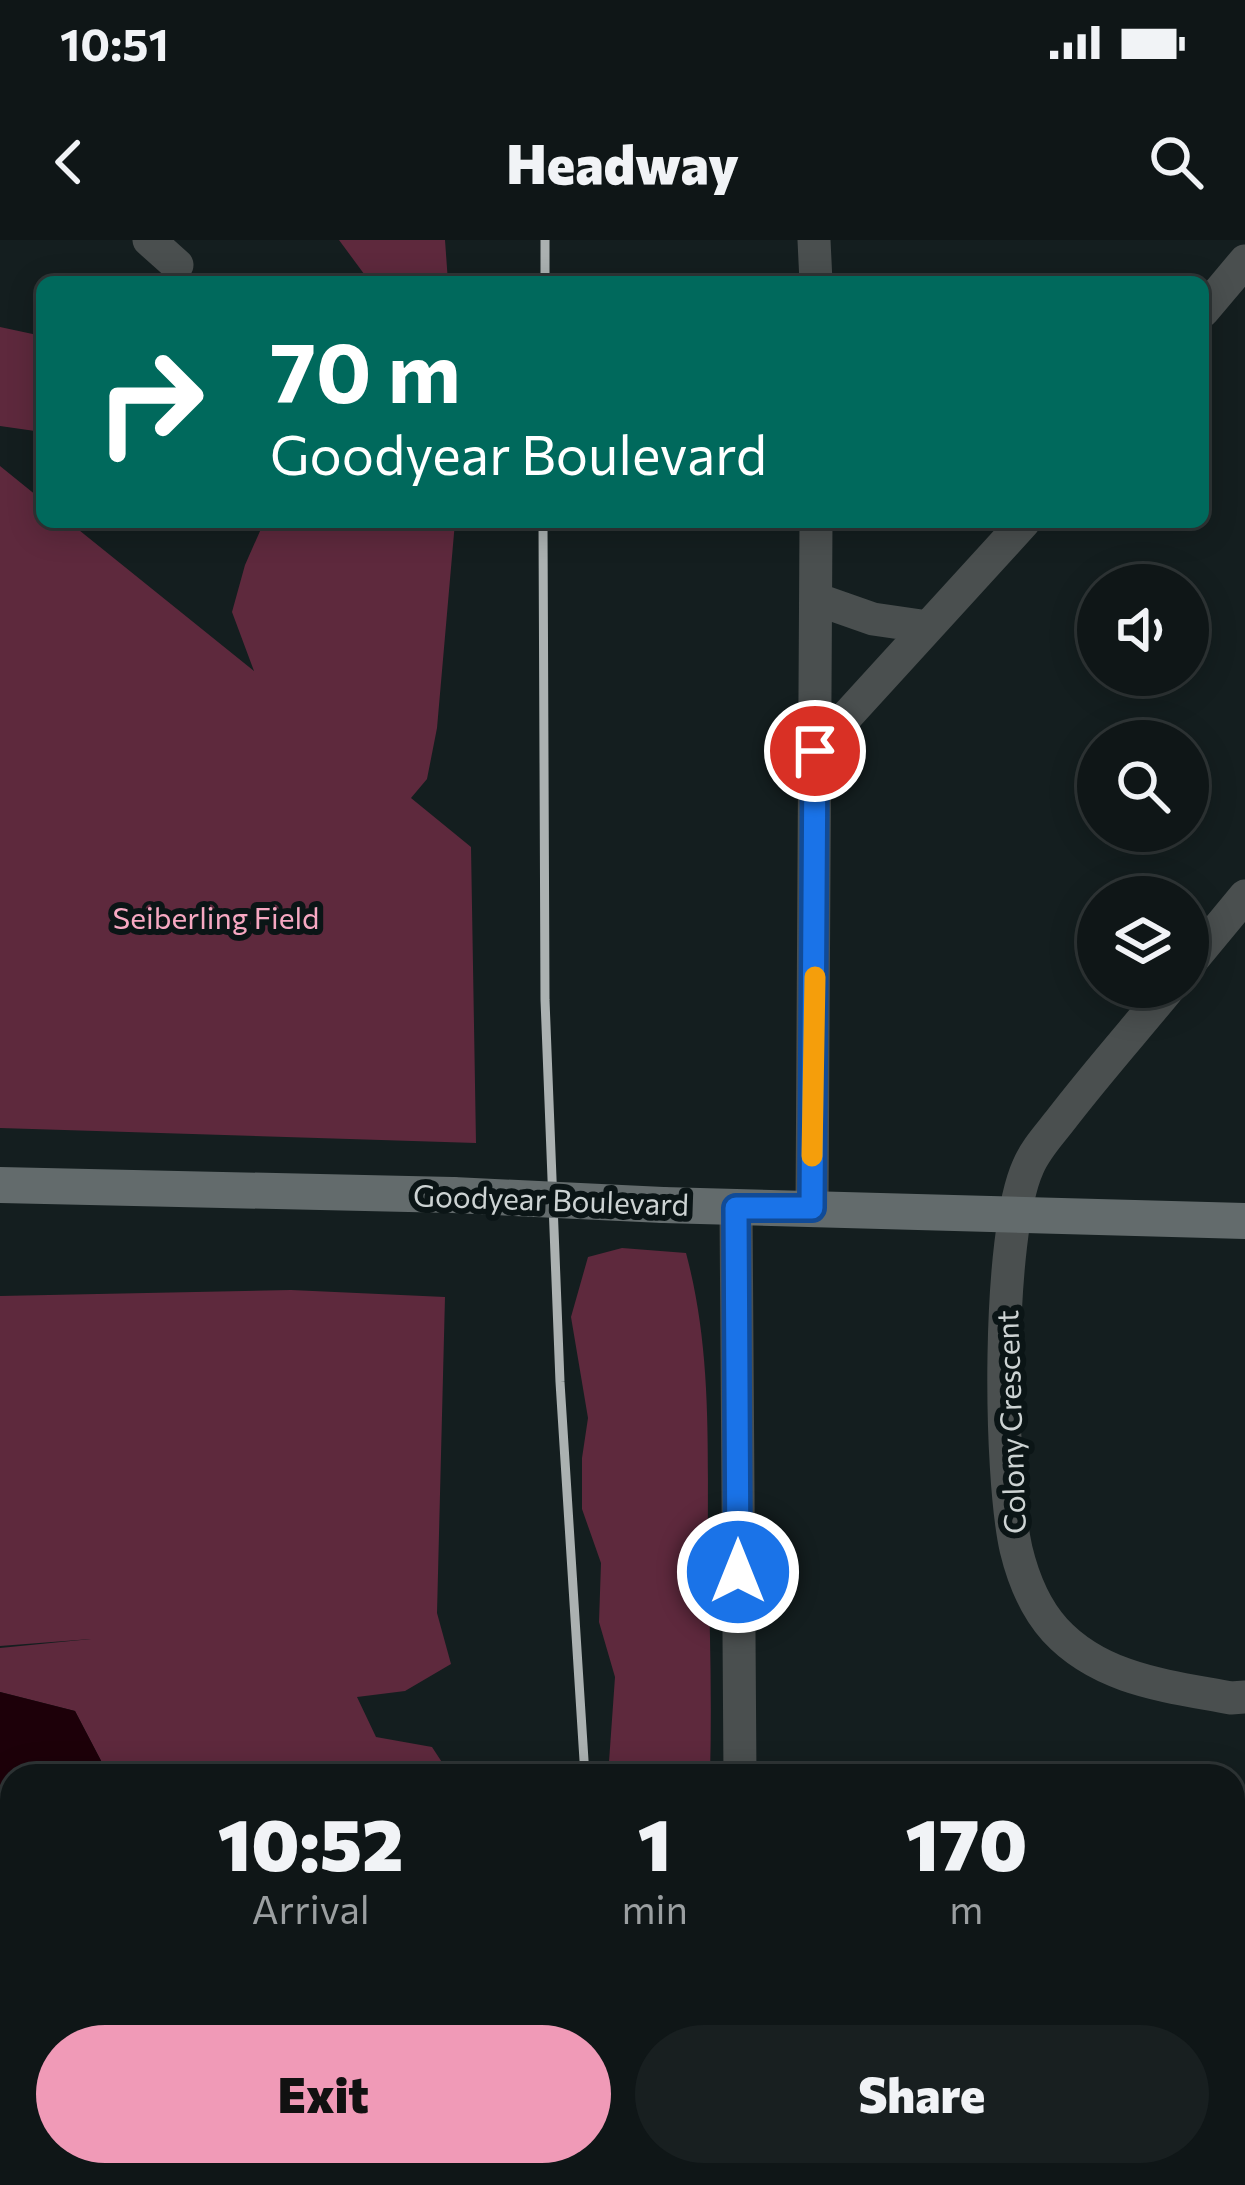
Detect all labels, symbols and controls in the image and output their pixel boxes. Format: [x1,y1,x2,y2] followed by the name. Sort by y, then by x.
[60,15,169,70] text: 10:51
[36,129,102,195] icon: back
[506,129,739,195] text: Headway
[1143,129,1209,195] icon: search
[270,318,461,420] text: 70 m
[72,324,228,480] icon: right
[270,420,767,486] text: Goodyear Boulevard
[1077,564,1209,1008] map controls
[1077,564,1209,696] button: sound
[764,700,866,802] pin
[782,718,848,784] icon: arrive
[1077,720,1209,852] button: search
[1077,876,1209,1008] button: layers
[113,898,319,935] park label: Seiberling Field
[412,1175,690,1222] street label: Goodyear Boulevard
[987,1310,1032,1535] street label: Colony Crescent
[675,1509,801,1635] position arrow
[218,1798,404,1886] text: 10:52
[638,1798,671,1886] text: 1
[905,1798,1027,1886] text: 170
[252,1884,370,1932] text: Arrival
[621,1884,688,1932] text: min
[949,1884,983,1932] text: m
[36,2025,611,2163] button: Exit
[635,2025,1209,2163] button: Share

